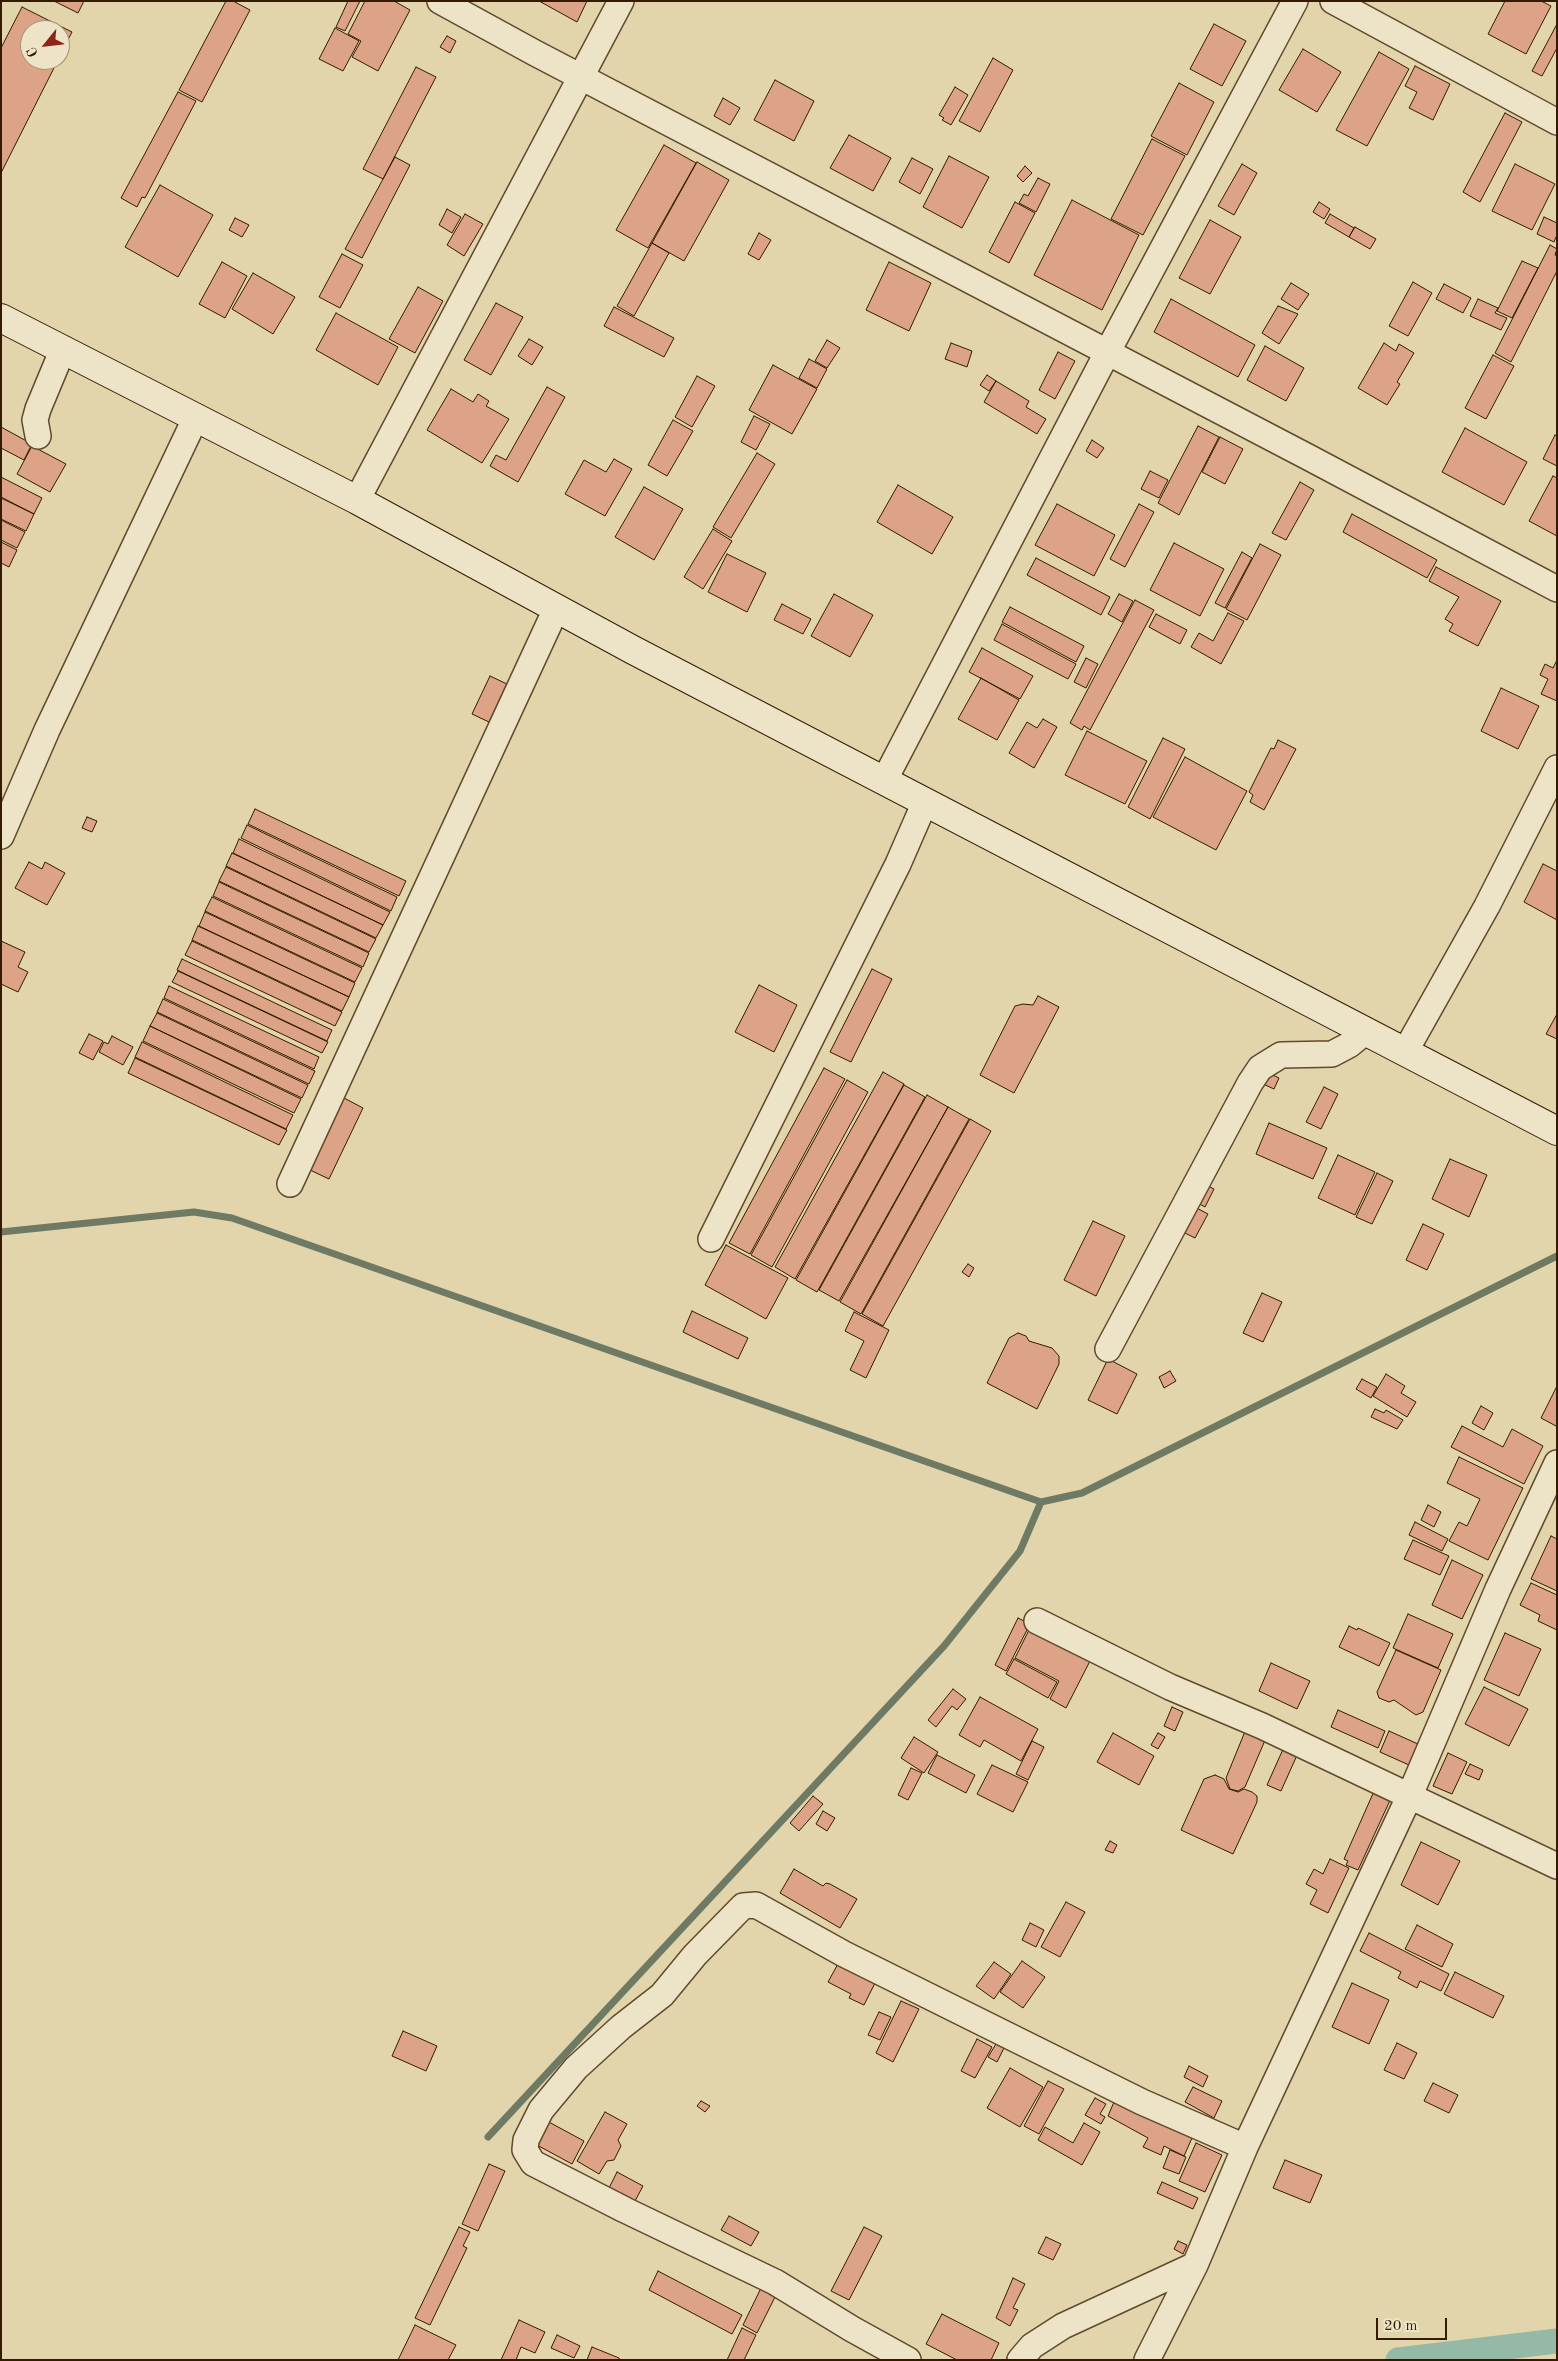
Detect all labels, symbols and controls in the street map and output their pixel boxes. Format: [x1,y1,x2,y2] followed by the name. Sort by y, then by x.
[20,20,70,70] north arrow
[24,44,41,59] text: С
[1378,2308,1449,2340] scale bar
[1384,2319,1418,2334] text: 20 m

